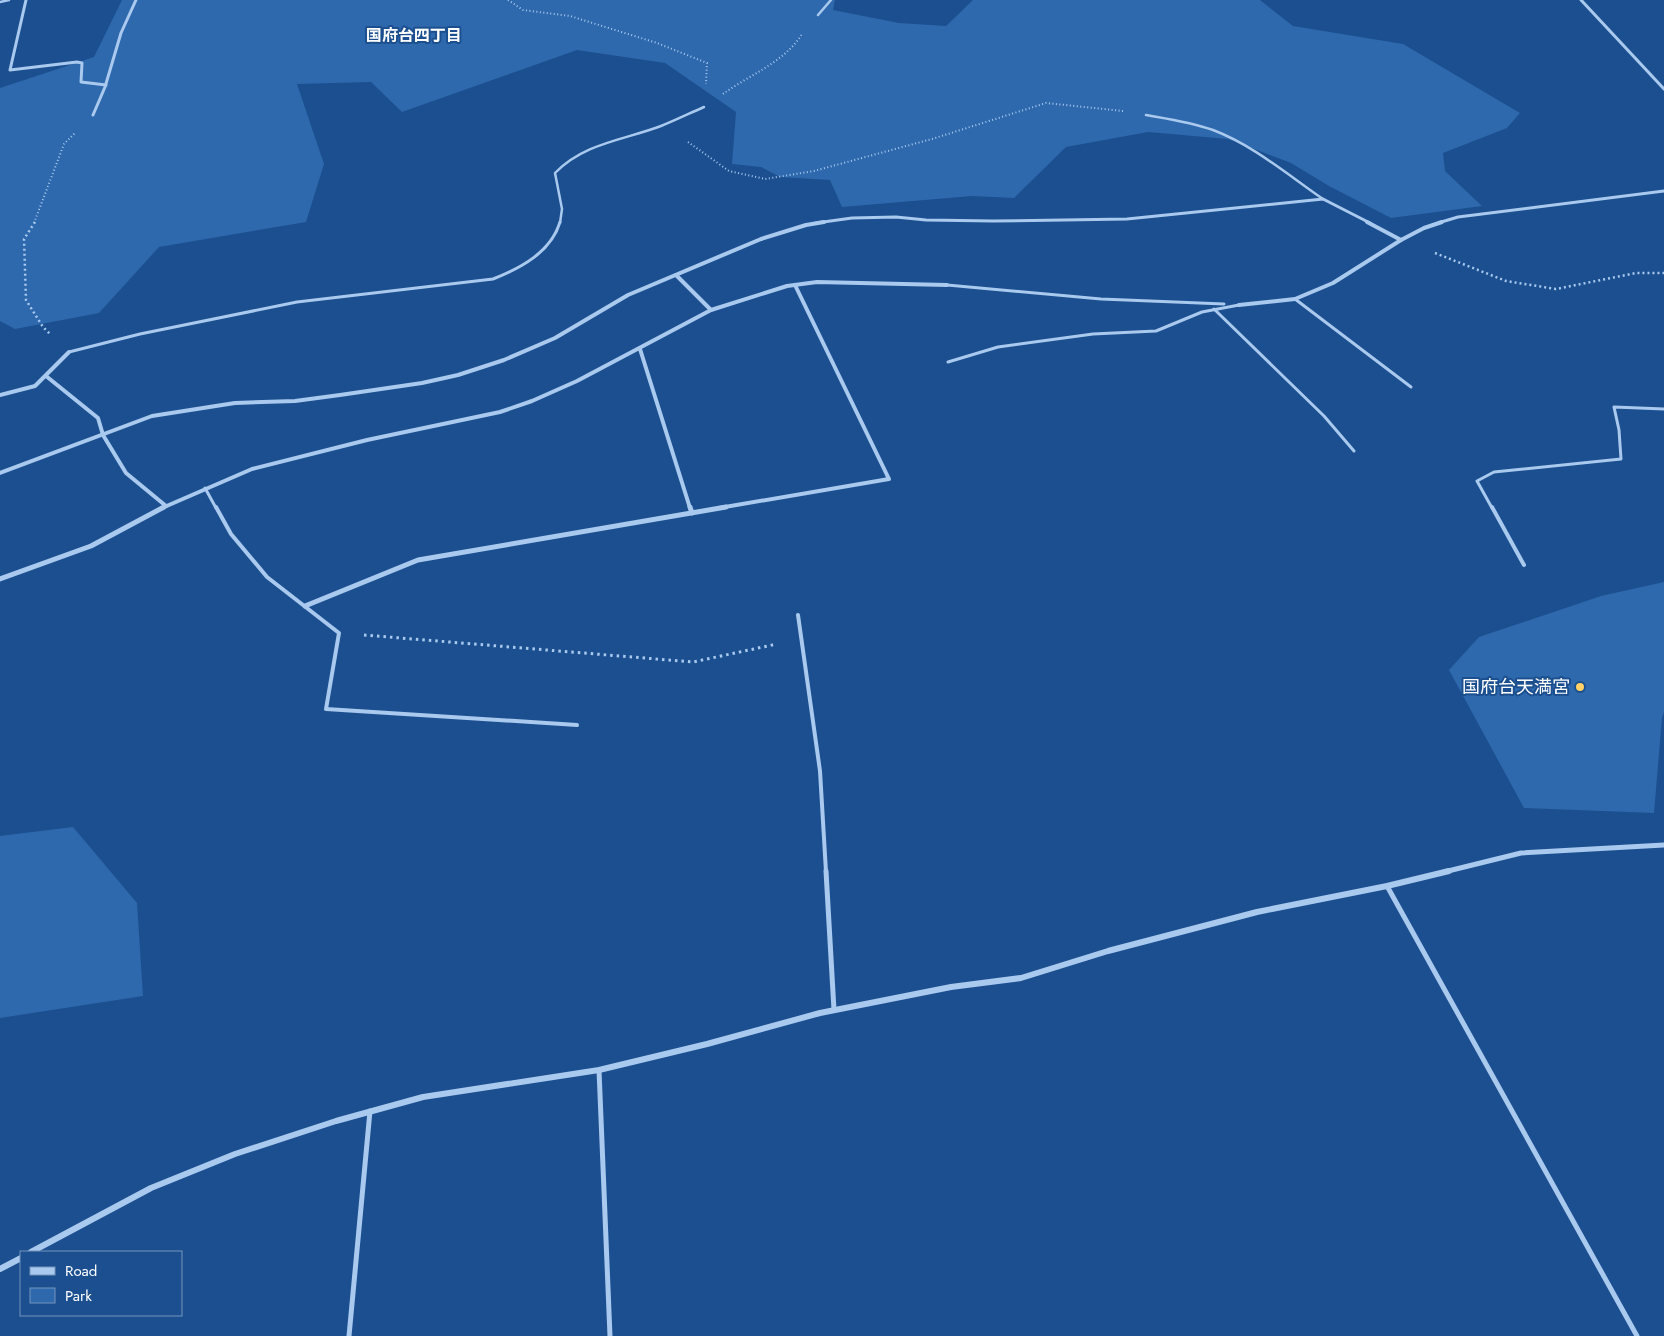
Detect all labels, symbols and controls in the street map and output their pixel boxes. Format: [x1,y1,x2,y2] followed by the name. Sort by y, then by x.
[366,24,462,47] district label: 国府台四丁目
[1462,674,1570,700] place label: 国府台天満宮
[1574,681,1586,693] marker: 国府台天満宮
[20,1251,182,1316] legend
[65,1260,97,1282] text: Road
[65,1285,92,1307] text: Park

